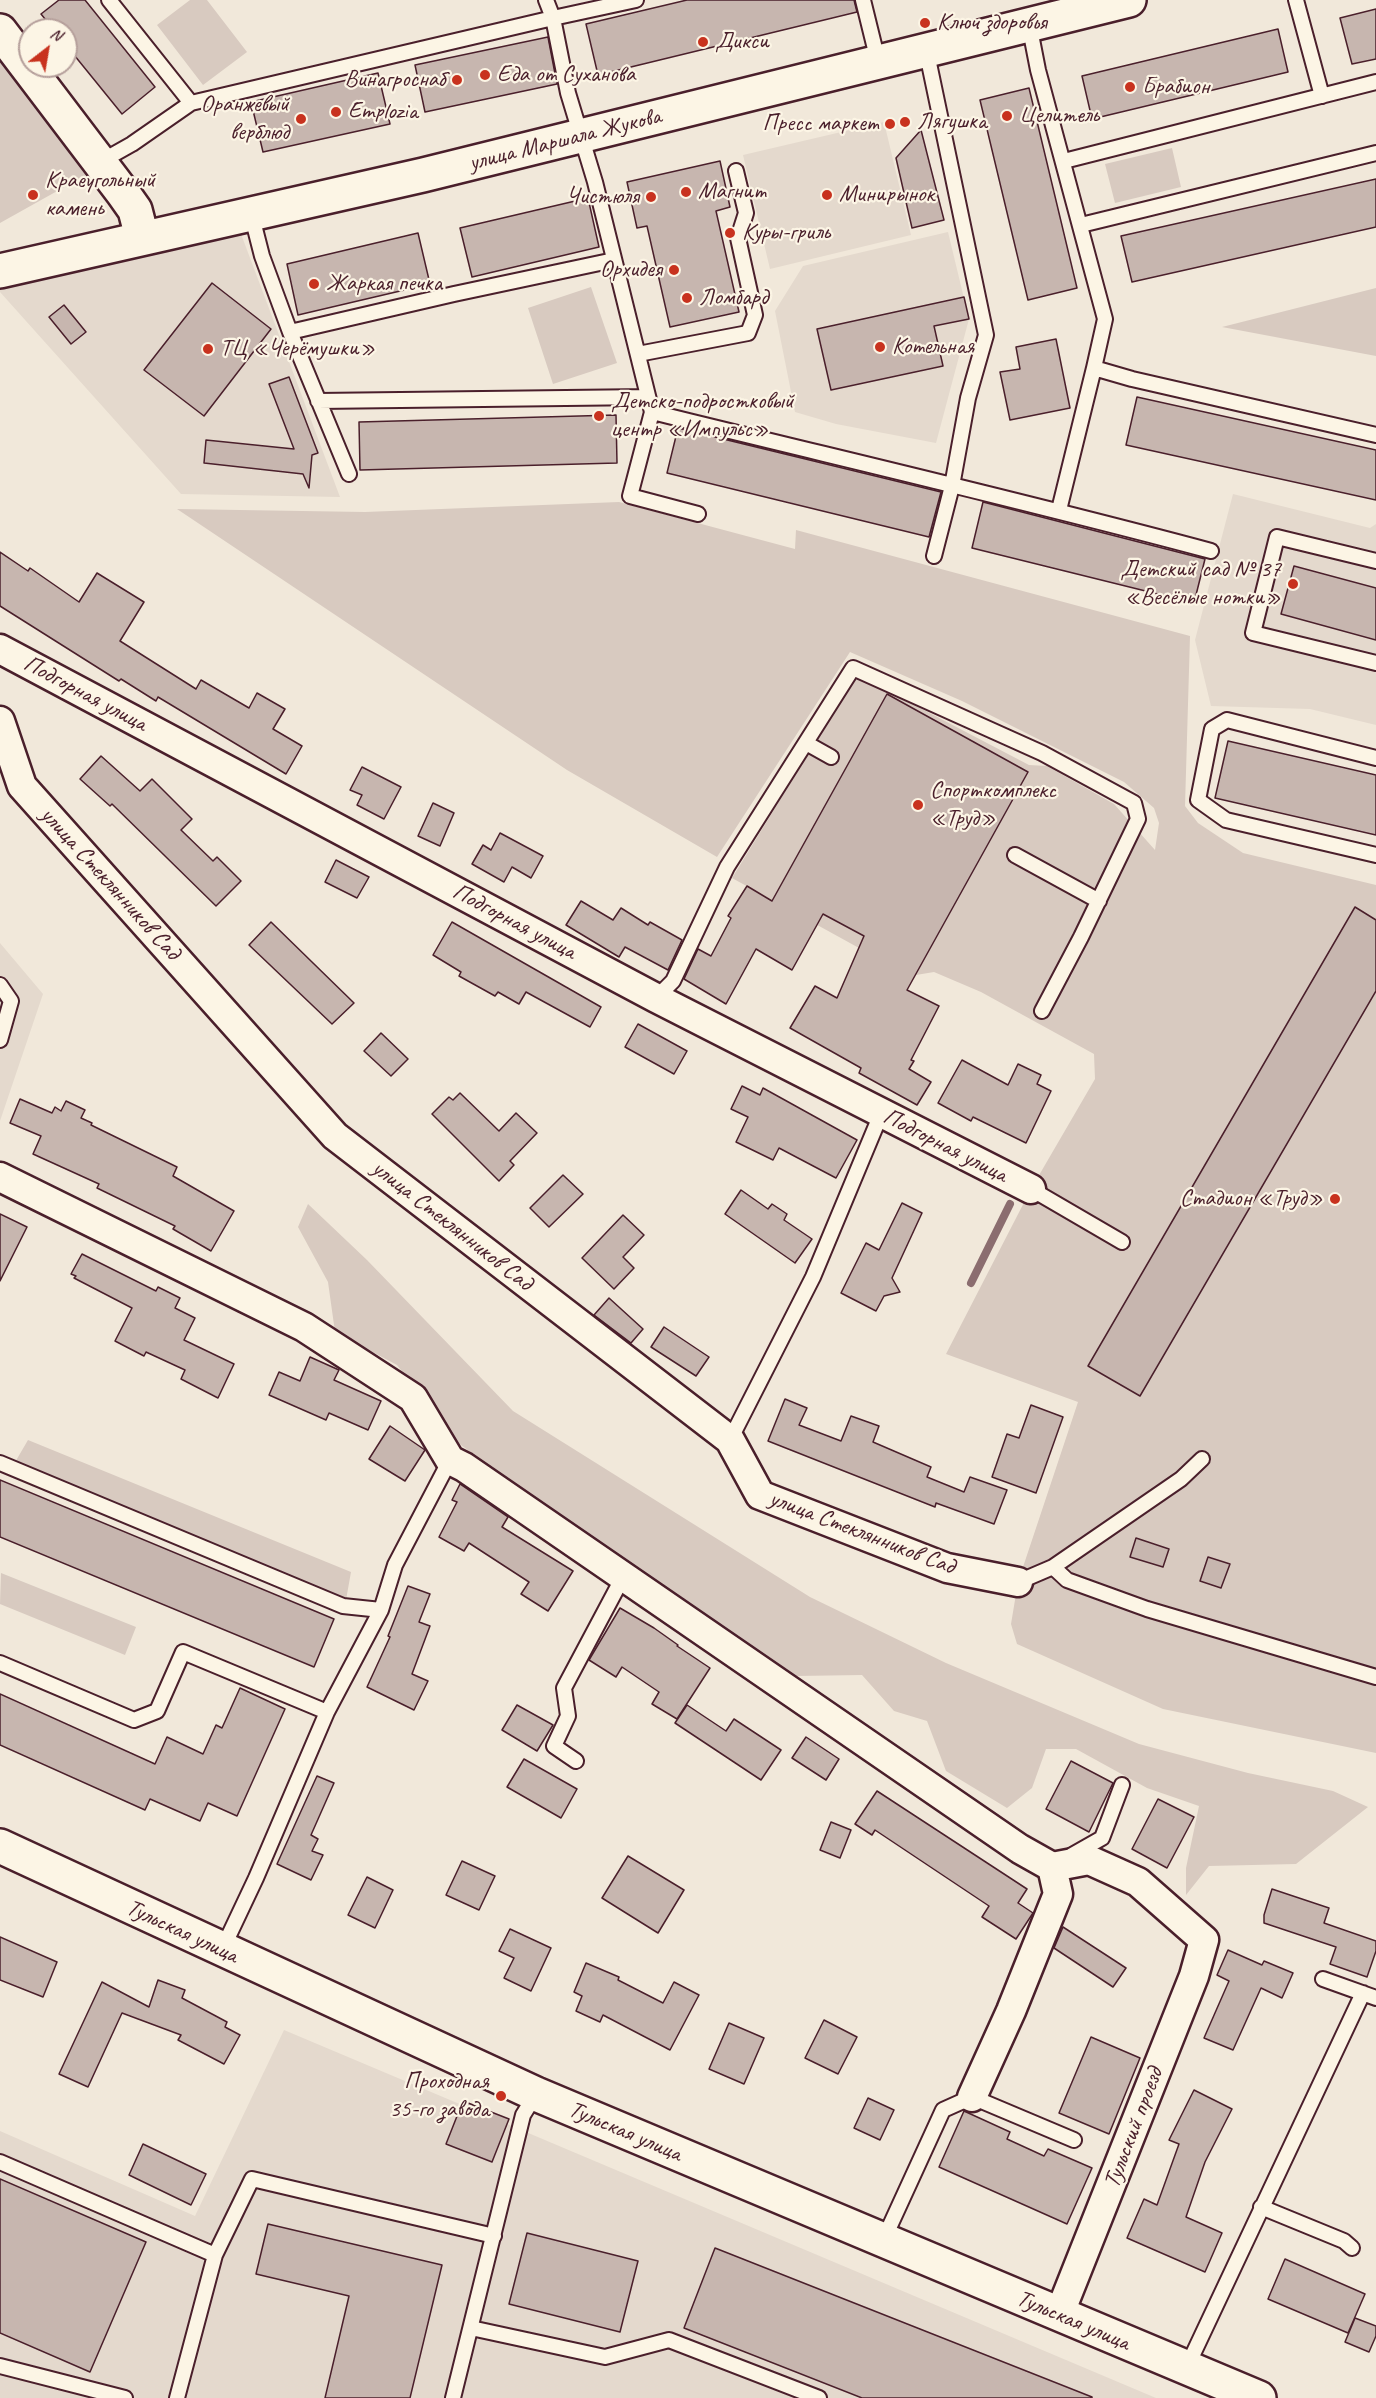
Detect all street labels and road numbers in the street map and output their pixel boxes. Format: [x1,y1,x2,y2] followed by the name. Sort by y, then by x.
[466,102,664,178] street label: улица Маршала Жукова
[18,649,152,739] street label: Подгорная улица
[34,801,186,967] street label: улица Стеклянников Сад
[447,877,581,967] street label: Подгорная улица
[878,1102,1012,1190] street label: Подгорная улица
[366,1154,538,1298] street label: улица Стеклянников Сад
[765,1484,959,1582] street label: улица Стеклянников Сад
[122,1894,242,1970] street label: Тульская улица
[1098,2064,1170,2192] street label: Тульский проезд
[564,2095,686,2169] street label: Тульская улица
[1012,2284,1134,2358] street label: Тульская улица

